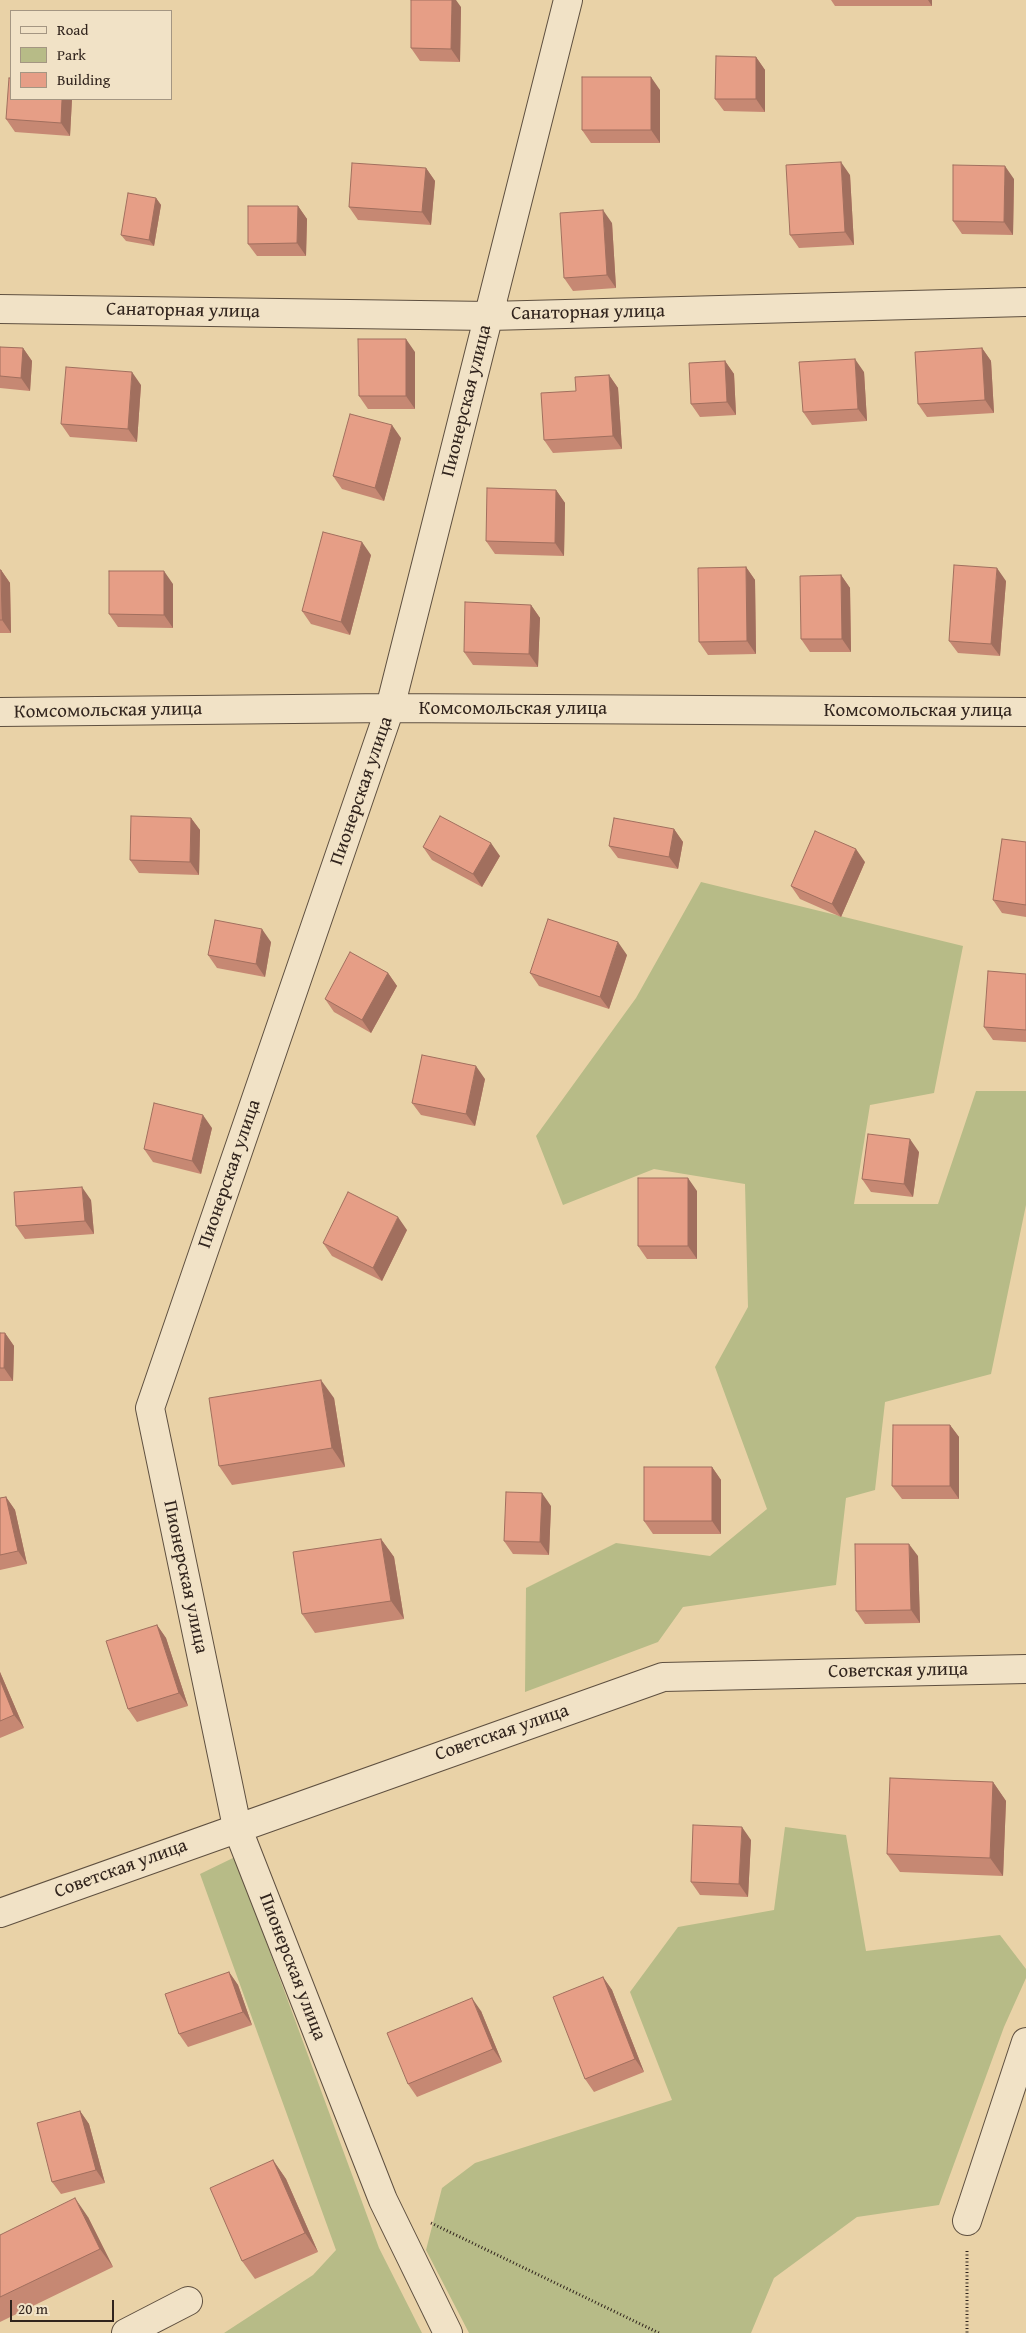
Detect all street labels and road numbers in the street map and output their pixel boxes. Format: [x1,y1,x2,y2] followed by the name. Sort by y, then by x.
[106,298,260,324] street label: Санаторная улица
[511,300,665,326] street label: Санаторная улица
[437,323,497,479] street label: Пионерская улица
[14,698,202,724] street label: Комсомольская улица
[419,698,607,720] street label: Комсомольская улица
[824,700,1012,722] street label: Комсомольская улица
[326,714,398,868] street label: Пионерская улица
[194,1097,266,1251] street label: Пионерская улица
[158,1498,212,1656] street label: Пионерская улица
[828,1658,968,1684] street label: Советская улица
[432,1699,572,1767] street label: Советская улица
[51,1834,191,1904] street label: Советская улица
[253,1890,331,2044] street label: Пионерская улица

